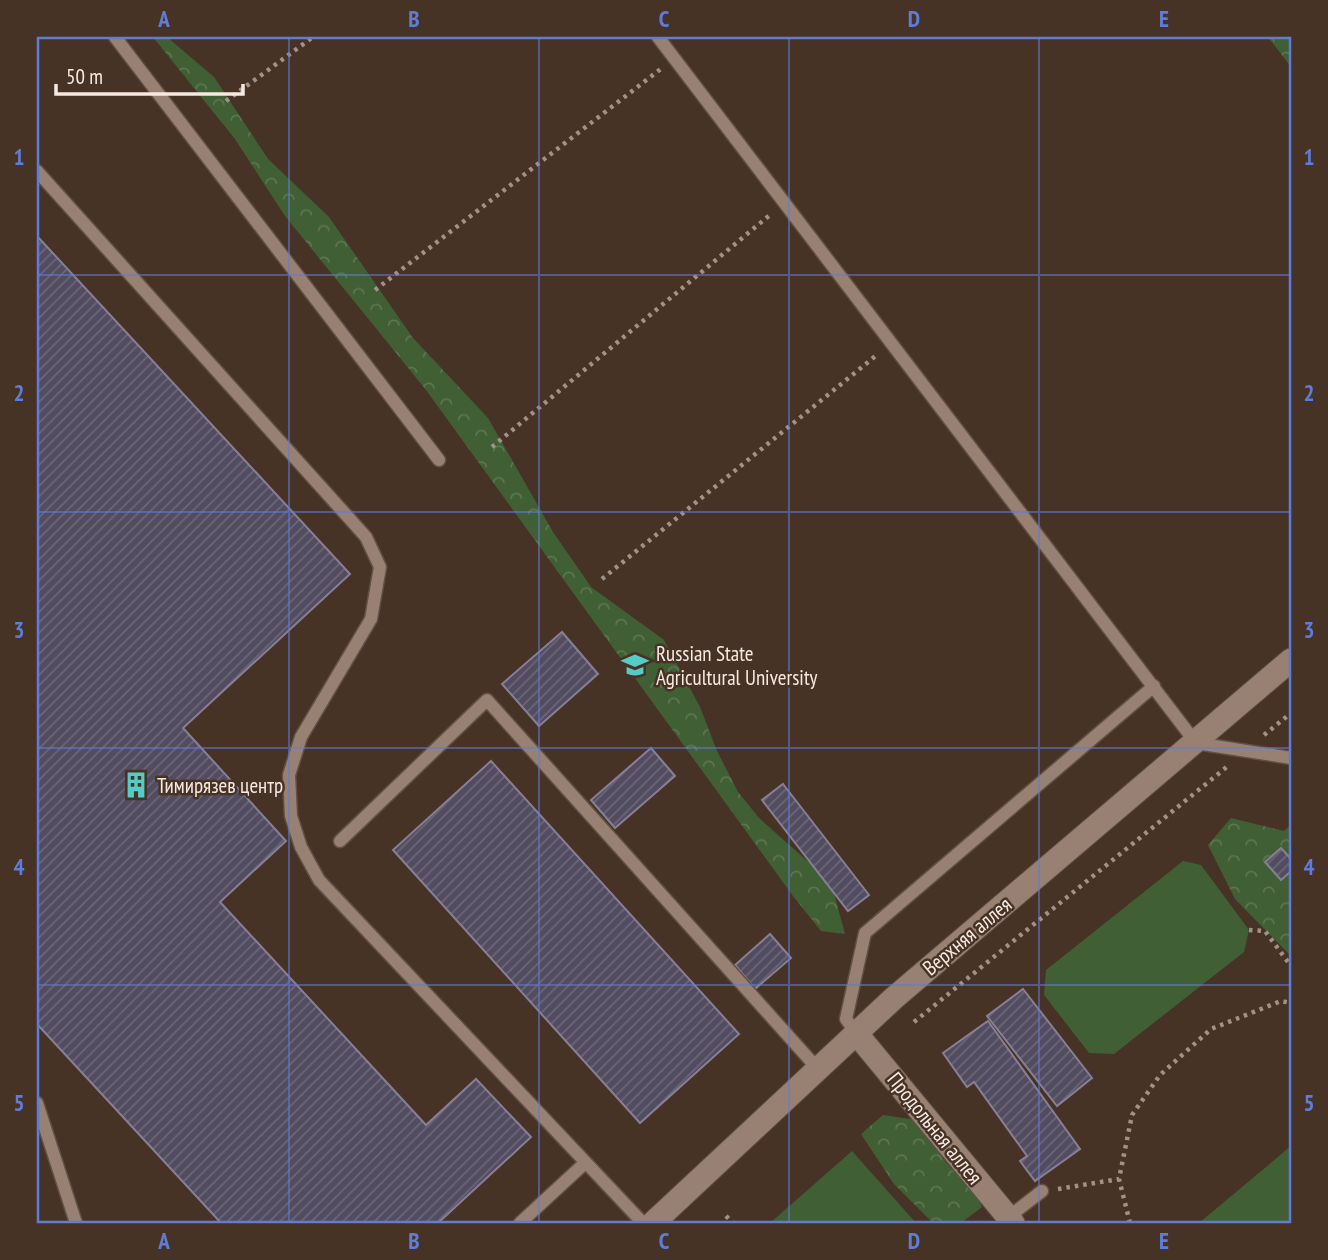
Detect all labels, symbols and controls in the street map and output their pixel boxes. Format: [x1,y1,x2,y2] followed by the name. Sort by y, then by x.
[157,4,170,33] text: A
[408,4,420,33] text: B
[659,4,670,33] text: C
[908,4,920,33] text: D
[1159,4,1169,33] text: E
[56,52,243,96] scale bar
[66,63,103,90] text: 50 m
[14,142,25,171] text: 1
[1304,142,1315,171] text: 1
[14,378,25,407] text: 2
[1304,378,1315,407] text: 2
[14,615,25,644] text: 3
[1304,615,1315,644] text: 3
[656,640,818,691] place label: Russian State Agricultural University
[620,650,650,680] school or university icon: Russian State Agricultural University
[121,770,151,800] building icon: Тимирязев центр
[157,772,283,799] place label: Тимирязев центр
[14,852,25,881] text: 4
[1304,852,1315,881] text: 4
[917,891,1017,981] street label: Верхняя аллея
[882,1067,988,1189] street label: Продольная аллея
[14,1088,25,1117] text: 5
[1304,1088,1315,1117] text: 5
[157,1226,170,1255] text: A
[408,1226,420,1255] text: B
[659,1226,670,1255] text: C
[908,1226,920,1255] text: D
[1159,1226,1169,1255] text: E

